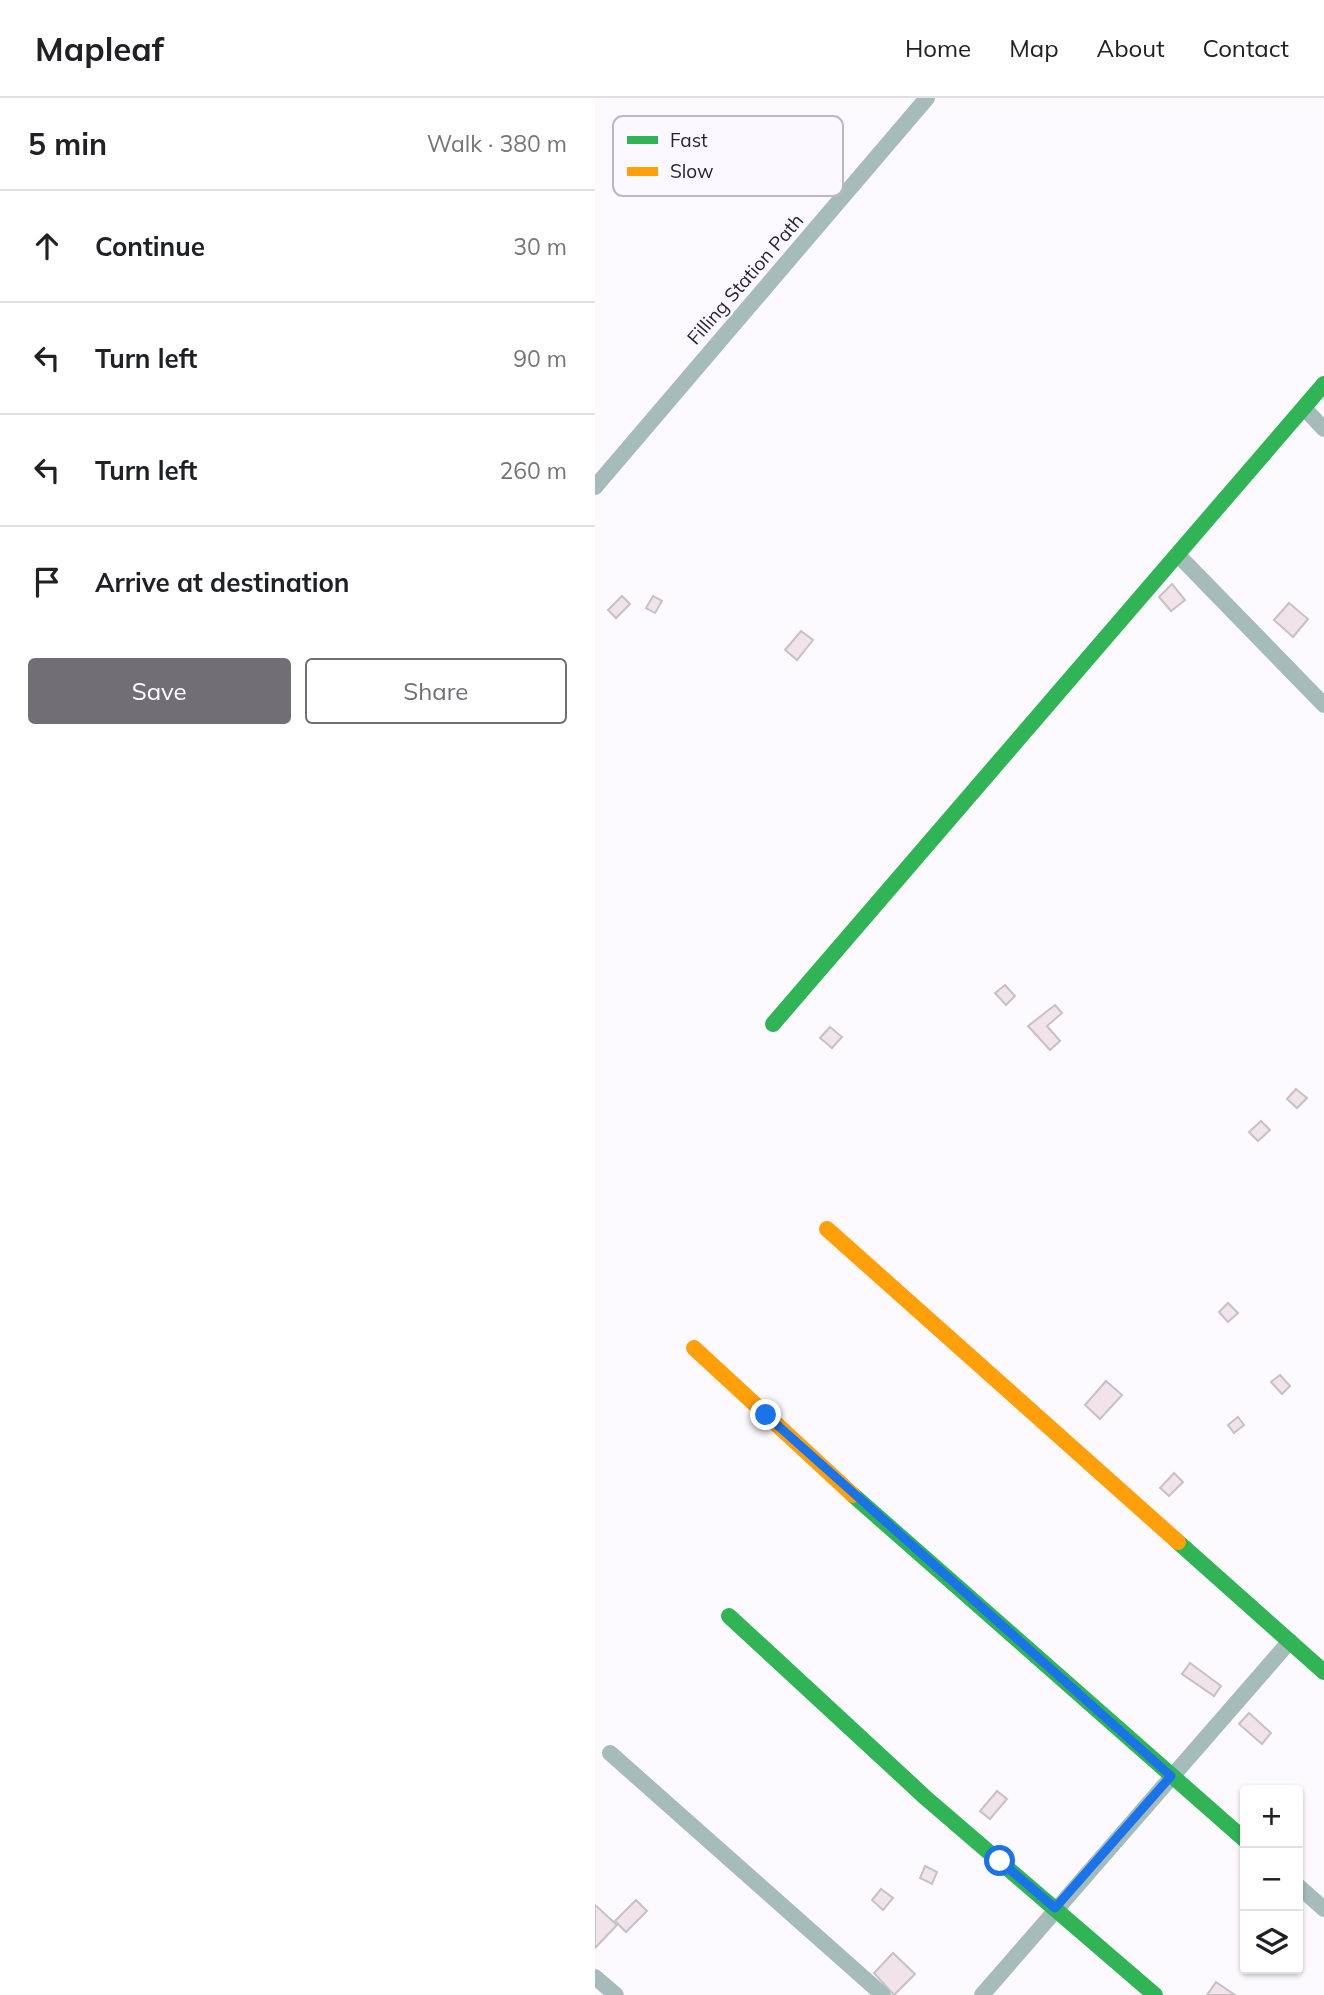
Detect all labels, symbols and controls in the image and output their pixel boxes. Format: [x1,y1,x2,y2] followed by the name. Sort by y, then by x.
[35,28,164,69] text: Mapleaf
[905,33,971,63] text: Home
[1009,33,1059,63] text: Map
[1097,33,1165,63] text: About
[1203,33,1289,63] text: Contact
[613,116,843,196] legend
[28,125,107,163] text: 5 min
[670,128,708,152] text: Fast
[427,129,567,158] text: Walk · 380 m
[670,159,714,183] text: Slow
[682,209,808,349] street label: Filling Station Path
[28,227,66,265] icon: ahead
[95,230,205,263] text: Continue
[513,232,567,261] text: 30 m
[28,339,66,377] icon: left
[95,342,197,375] text: Turn left
[513,344,567,373] text: 90 m
[28,451,66,489] icon: left
[95,454,197,487] text: Turn left
[499,456,567,485] text: 260 m
[28,563,66,601] icon: arrive
[95,566,350,599] text: Arrive at destination
[28,658,291,724] button: Save
[305,658,567,724] button: Share
[750,1399,781,1430] route end
[1240,1785,1303,1974] map controls
[1240,1785,1303,1848] button: +
[984,1845,1015,1876] route start
[1240,1848,1303,1911] button: −
[1240,1911,1303,1974] button: layers

